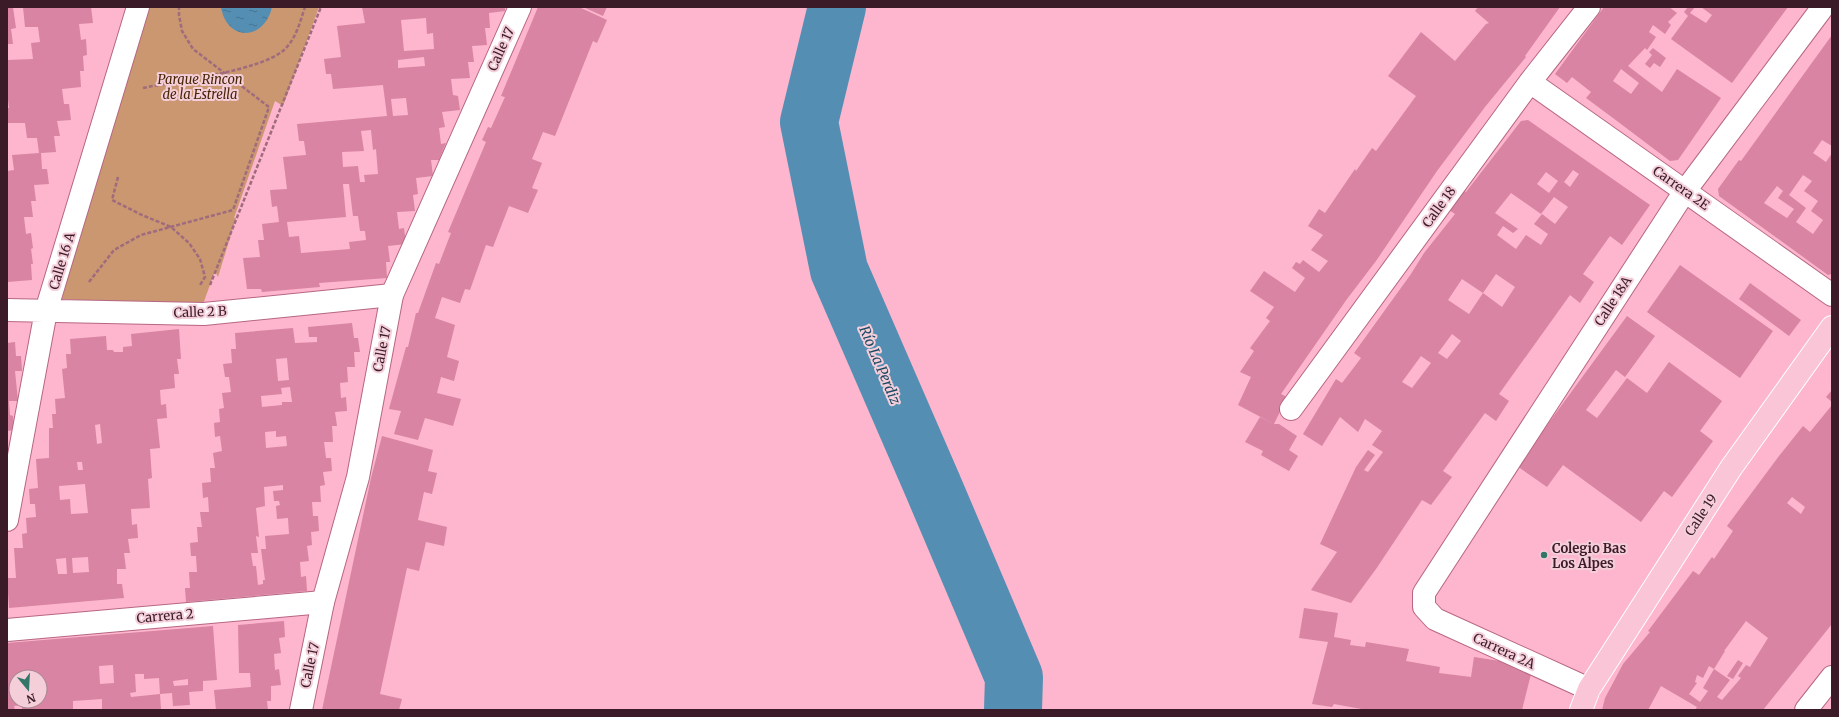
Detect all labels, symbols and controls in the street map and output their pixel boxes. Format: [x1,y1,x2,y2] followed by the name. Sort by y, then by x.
[484,24,518,74] street label: Calle 17
[157,71,243,103] park label: Parque Rincon de la Estrella
[1649,162,1713,214] street label: Carrera 2E
[1418,183,1460,231] street label: Calle 18
[45,230,79,292] street label: Calle 16 A
[1591,272,1636,329] street label: Calle 18A
[173,303,227,321] street label: Calle 2 B
[855,323,905,408] water label: Río La Perdiz
[369,324,395,373] street label: Calle 17
[1681,491,1721,539] street label: Calle 19
[1552,540,1626,572] place label: Colegio Bas Los Alpes
[1539,550,1549,560] marker: Colegio Bas Los Alpes
[136,605,195,627] street label: Carrera 2
[1470,629,1538,673] street label: Carrera 2A
[297,640,323,689] street label: Calle 17
[8,669,48,709] north arrow
[25,691,37,707] text: N

